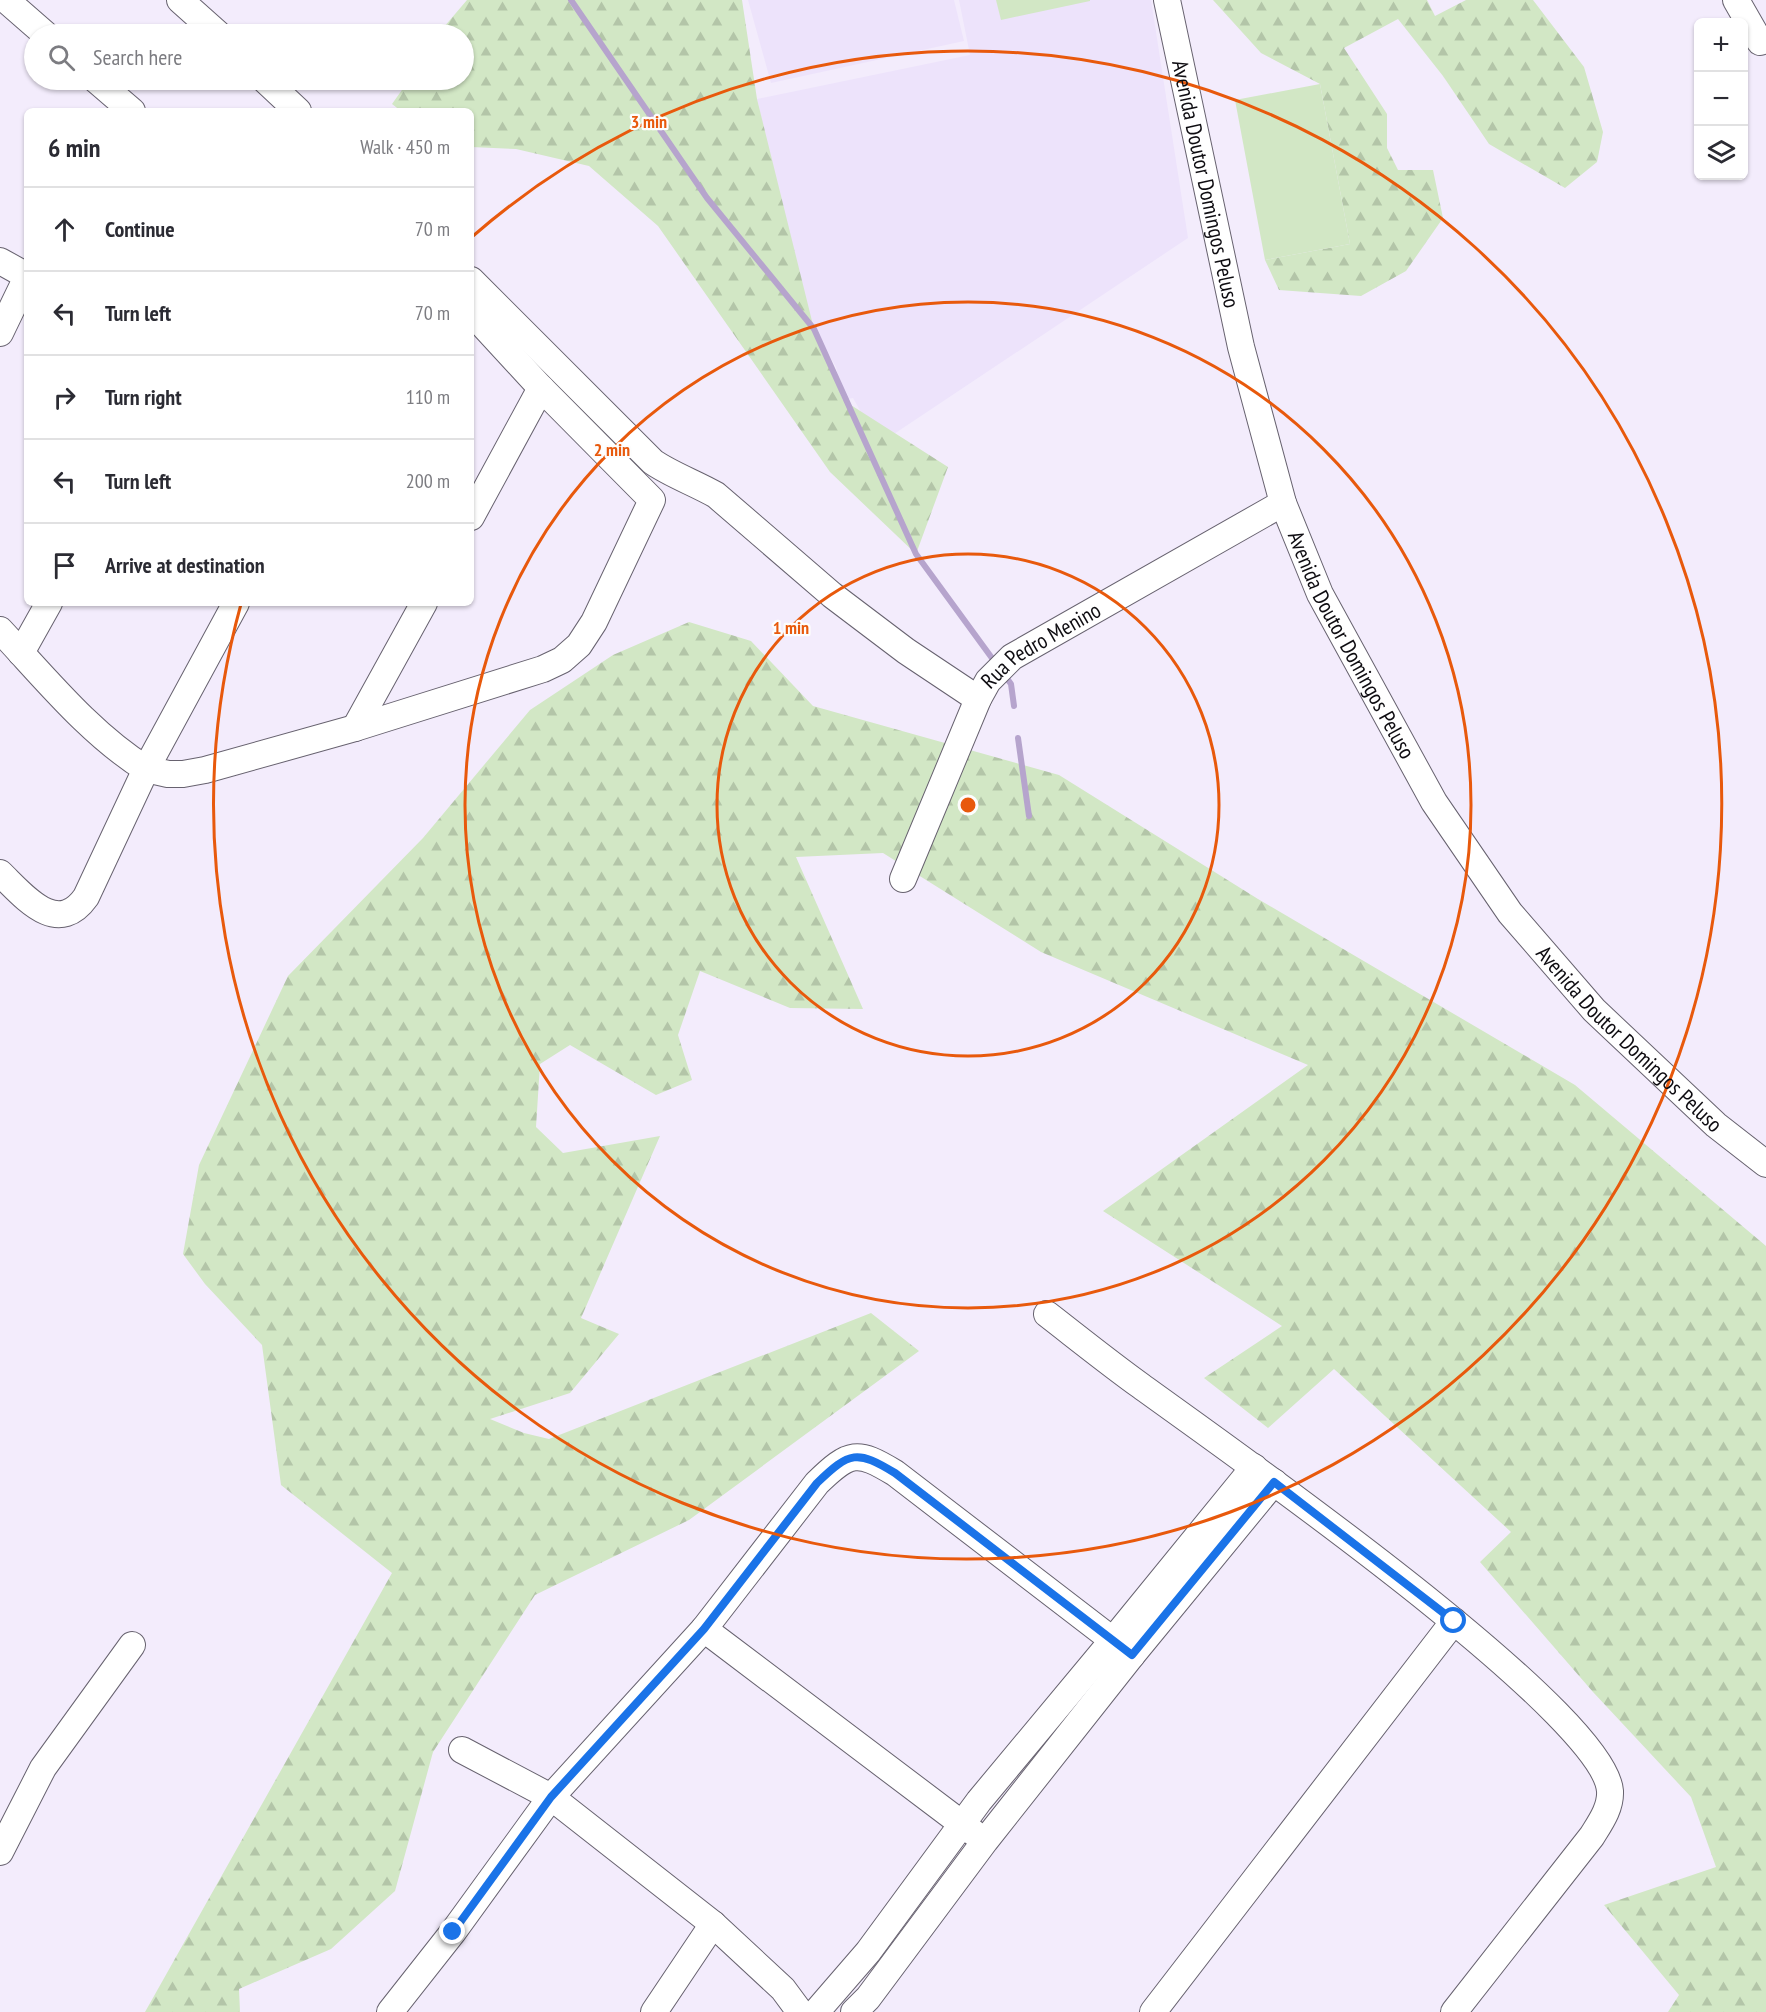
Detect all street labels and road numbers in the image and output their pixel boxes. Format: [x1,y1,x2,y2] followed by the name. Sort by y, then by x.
[1166,57,1246,310] street label: Avenida Doutor Domingos Peluso
[1282,527,1422,764] street label: Avenida Doutor Domingos Peluso
[975,596,1106,694] street label: Rua Pedro Menino
[1530,940,1729,1138] street label: Avenida Doutor Domingos Peluso

